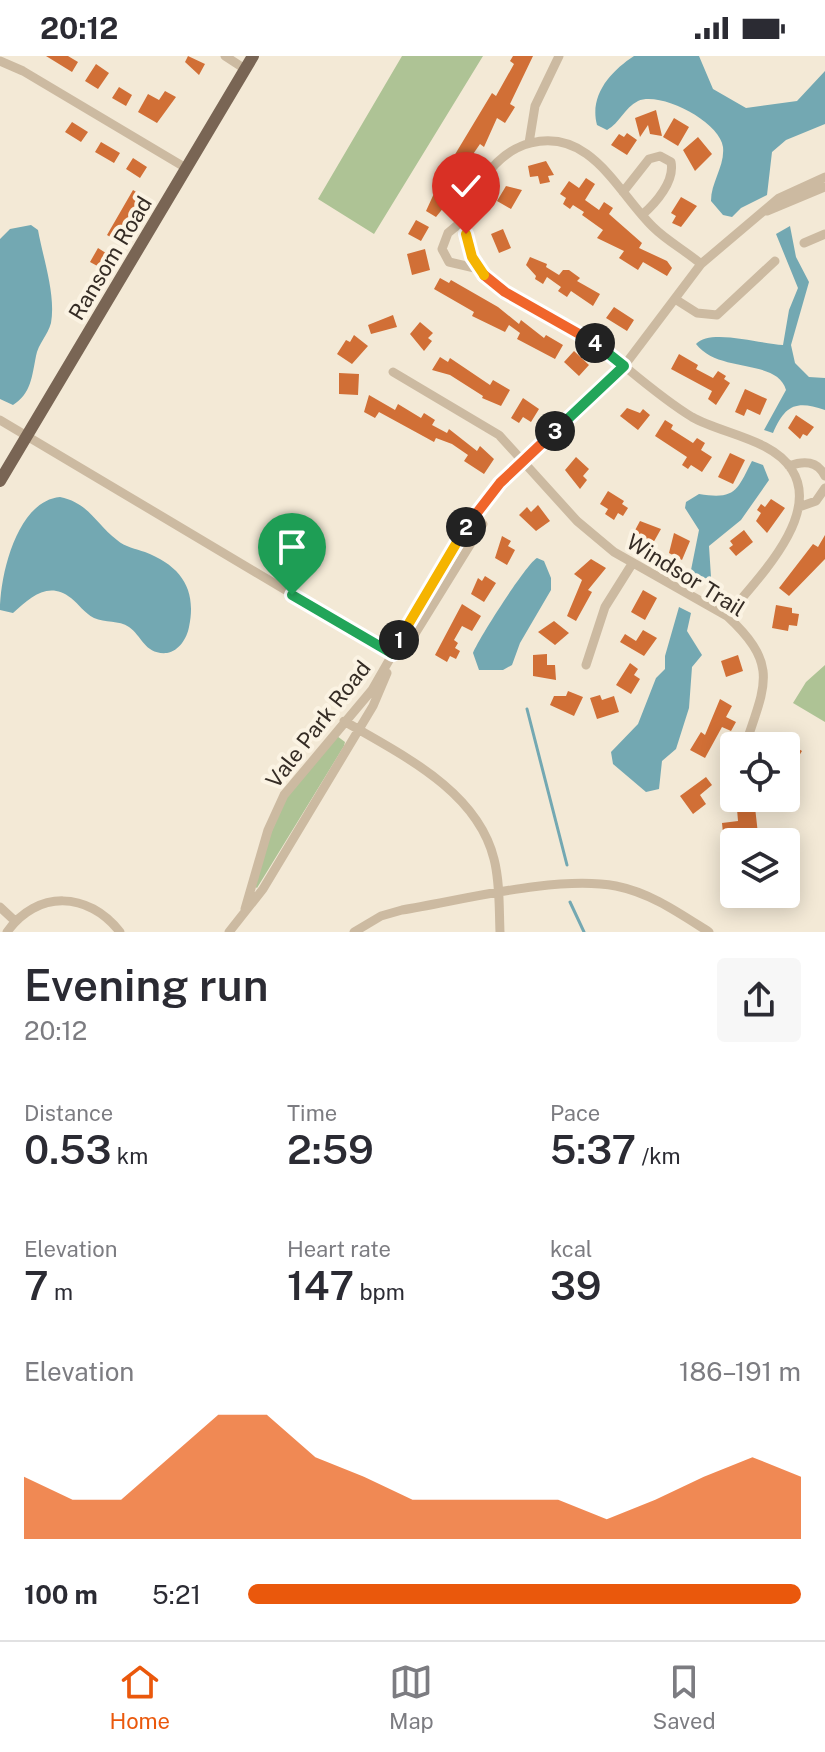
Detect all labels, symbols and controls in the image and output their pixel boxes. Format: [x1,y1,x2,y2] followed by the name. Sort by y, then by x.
[40,10,118,46] text: 20:12
[432,152,500,234] pin
[444,164,488,208] icon: check
[63,192,157,324] street label: Ransom Road
[575,323,615,363] pin: 4
[588,330,602,356] text: 4
[535,411,575,451] pin: 3
[548,418,562,444] text: 3
[446,507,486,547] pin: 2
[258,513,326,595] pin
[459,514,473,540] text: 2
[270,525,314,569] icon: arrive
[622,528,750,622] street label: Windsor Trail
[379,620,419,660] pin: 1
[394,627,404,653] text: 1
[260,655,376,793] street label: Vale Park Road
[720,732,800,908] map controls
[720,732,800,812] button: locate
[720,828,800,908] button: layers
[717,958,801,1042] button: share
[24,959,269,1011] text: Evening run
[24,1015,87,1046] text: 20:12
[24,1100,113,1126] text: Distance
[287,1100,337,1126] text: Time
[550,1100,600,1126] text: Pace
[24,1126,111,1173] text: 0.53
[287,1126,374,1173] text: 2:59
[550,1126,636,1173] text: 5:37
[111,1143,148,1169] text: km
[636,1143,681,1169] text: /km
[24,1236,117,1262] text: Elevation
[287,1236,391,1262] text: Heart rate
[550,1236,592,1262] text: kcal
[24,1262,49,1309] text: 7
[287,1262,354,1309] text: 147
[550,1262,602,1309] text: 39
[49,1279,73,1305] text: m
[354,1279,405,1305] text: bpm
[24,1356,134,1387] text: Elevation
[679,1356,801,1387] text: 186–191 m
[24,1579,98,1610] text: 100 m
[152,1579,201,1610] text: 5:21
[109,1660,170,1734] tab: Home
[389,1660,434,1734] tab: Map
[653,1660,716,1734] tab: Saved

